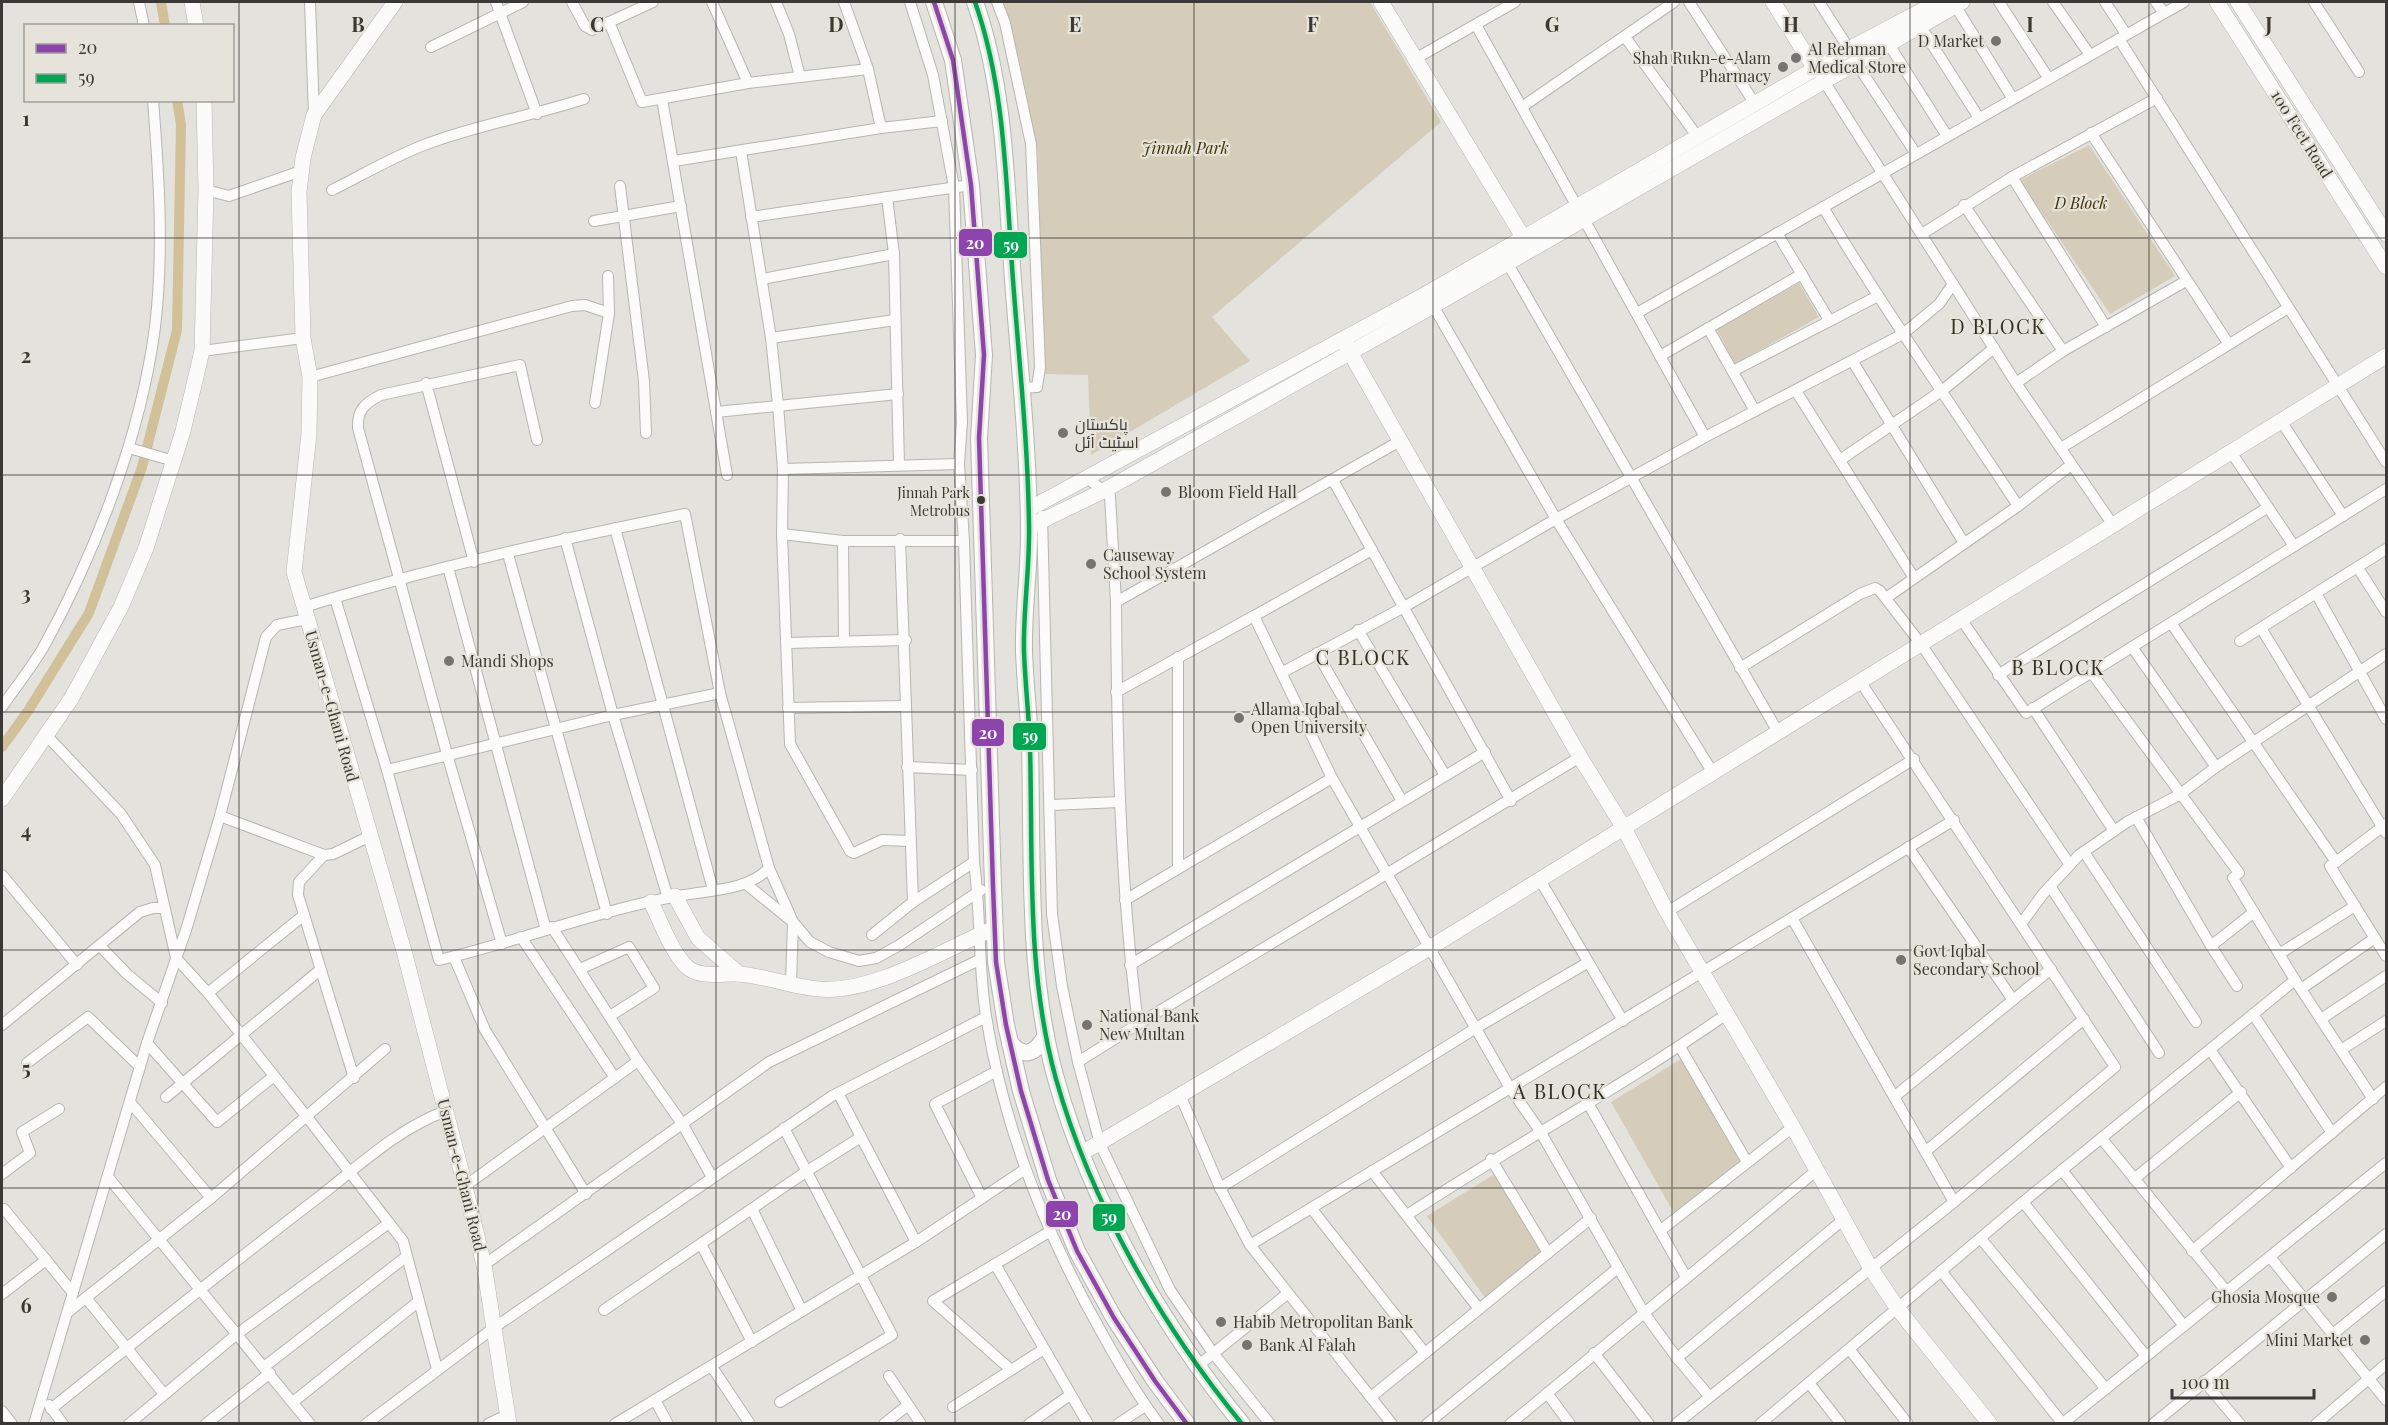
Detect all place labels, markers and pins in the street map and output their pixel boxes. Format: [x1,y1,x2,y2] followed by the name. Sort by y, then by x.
[1918,30,1984,51] place label: D Market
[1989,34,2003,48] marker: D Market
[1807,38,1906,77] place label: Al Rehman Medical Store
[1633,47,1771,86] place label: Shah Rukn-e-Alam Pharmacy
[1789,51,1803,65] marker: Al Rehman Medical Store
[1776,60,1790,74] marker: Shah Rukn-e-Alam Pharmacy
[1075,413,1139,453] place label: پاکستان اسٹیٹ آئل
[1056,426,1070,440] marker: پاکستان اسٹیٹ آئل
[1178,481,1297,502] place label: Bloom Field Hall
[896,483,970,520] place label: Jinnah Park Metrobus
[1159,485,1173,499] marker: Bloom Field Hall
[975,494,987,506] marker: Jinnah Park Metrobus
[1103,544,1206,583] place label: Causeway School System
[1084,557,1098,571] marker: Causeway School System
[461,650,554,671] place label: Mandi Shops
[442,654,456,668] marker: Mandi Shops
[1250,698,1367,737] place label: Allama Iqbal Open University
[1232,711,1246,725] marker: Allama Iqbal Open University
[1913,940,2040,979] place label: Govt Iqbal Secondary School
[1894,953,1908,967] marker: Govt Iqbal Secondary School
[1099,1005,1200,1044] place label: National Bank New Multan
[1080,1018,1094,1032] marker: National Bank New Multan
[2211,1286,2320,1307] place label: Ghosia Mosque
[2325,1290,2339,1304] marker: Ghosia Mosque
[1233,1311,1413,1332] place label: Habib Metropolitan Bank
[1214,1315,1228,1329] marker: Habib Metropolitan Bank
[2265,1329,2353,1350] place label: Mini Market
[2358,1333,2372,1347] marker: Mini Market
[1259,1334,1357,1355] place label: Bank Al Falah
[1240,1338,1254,1352] marker: Bank Al Falah

